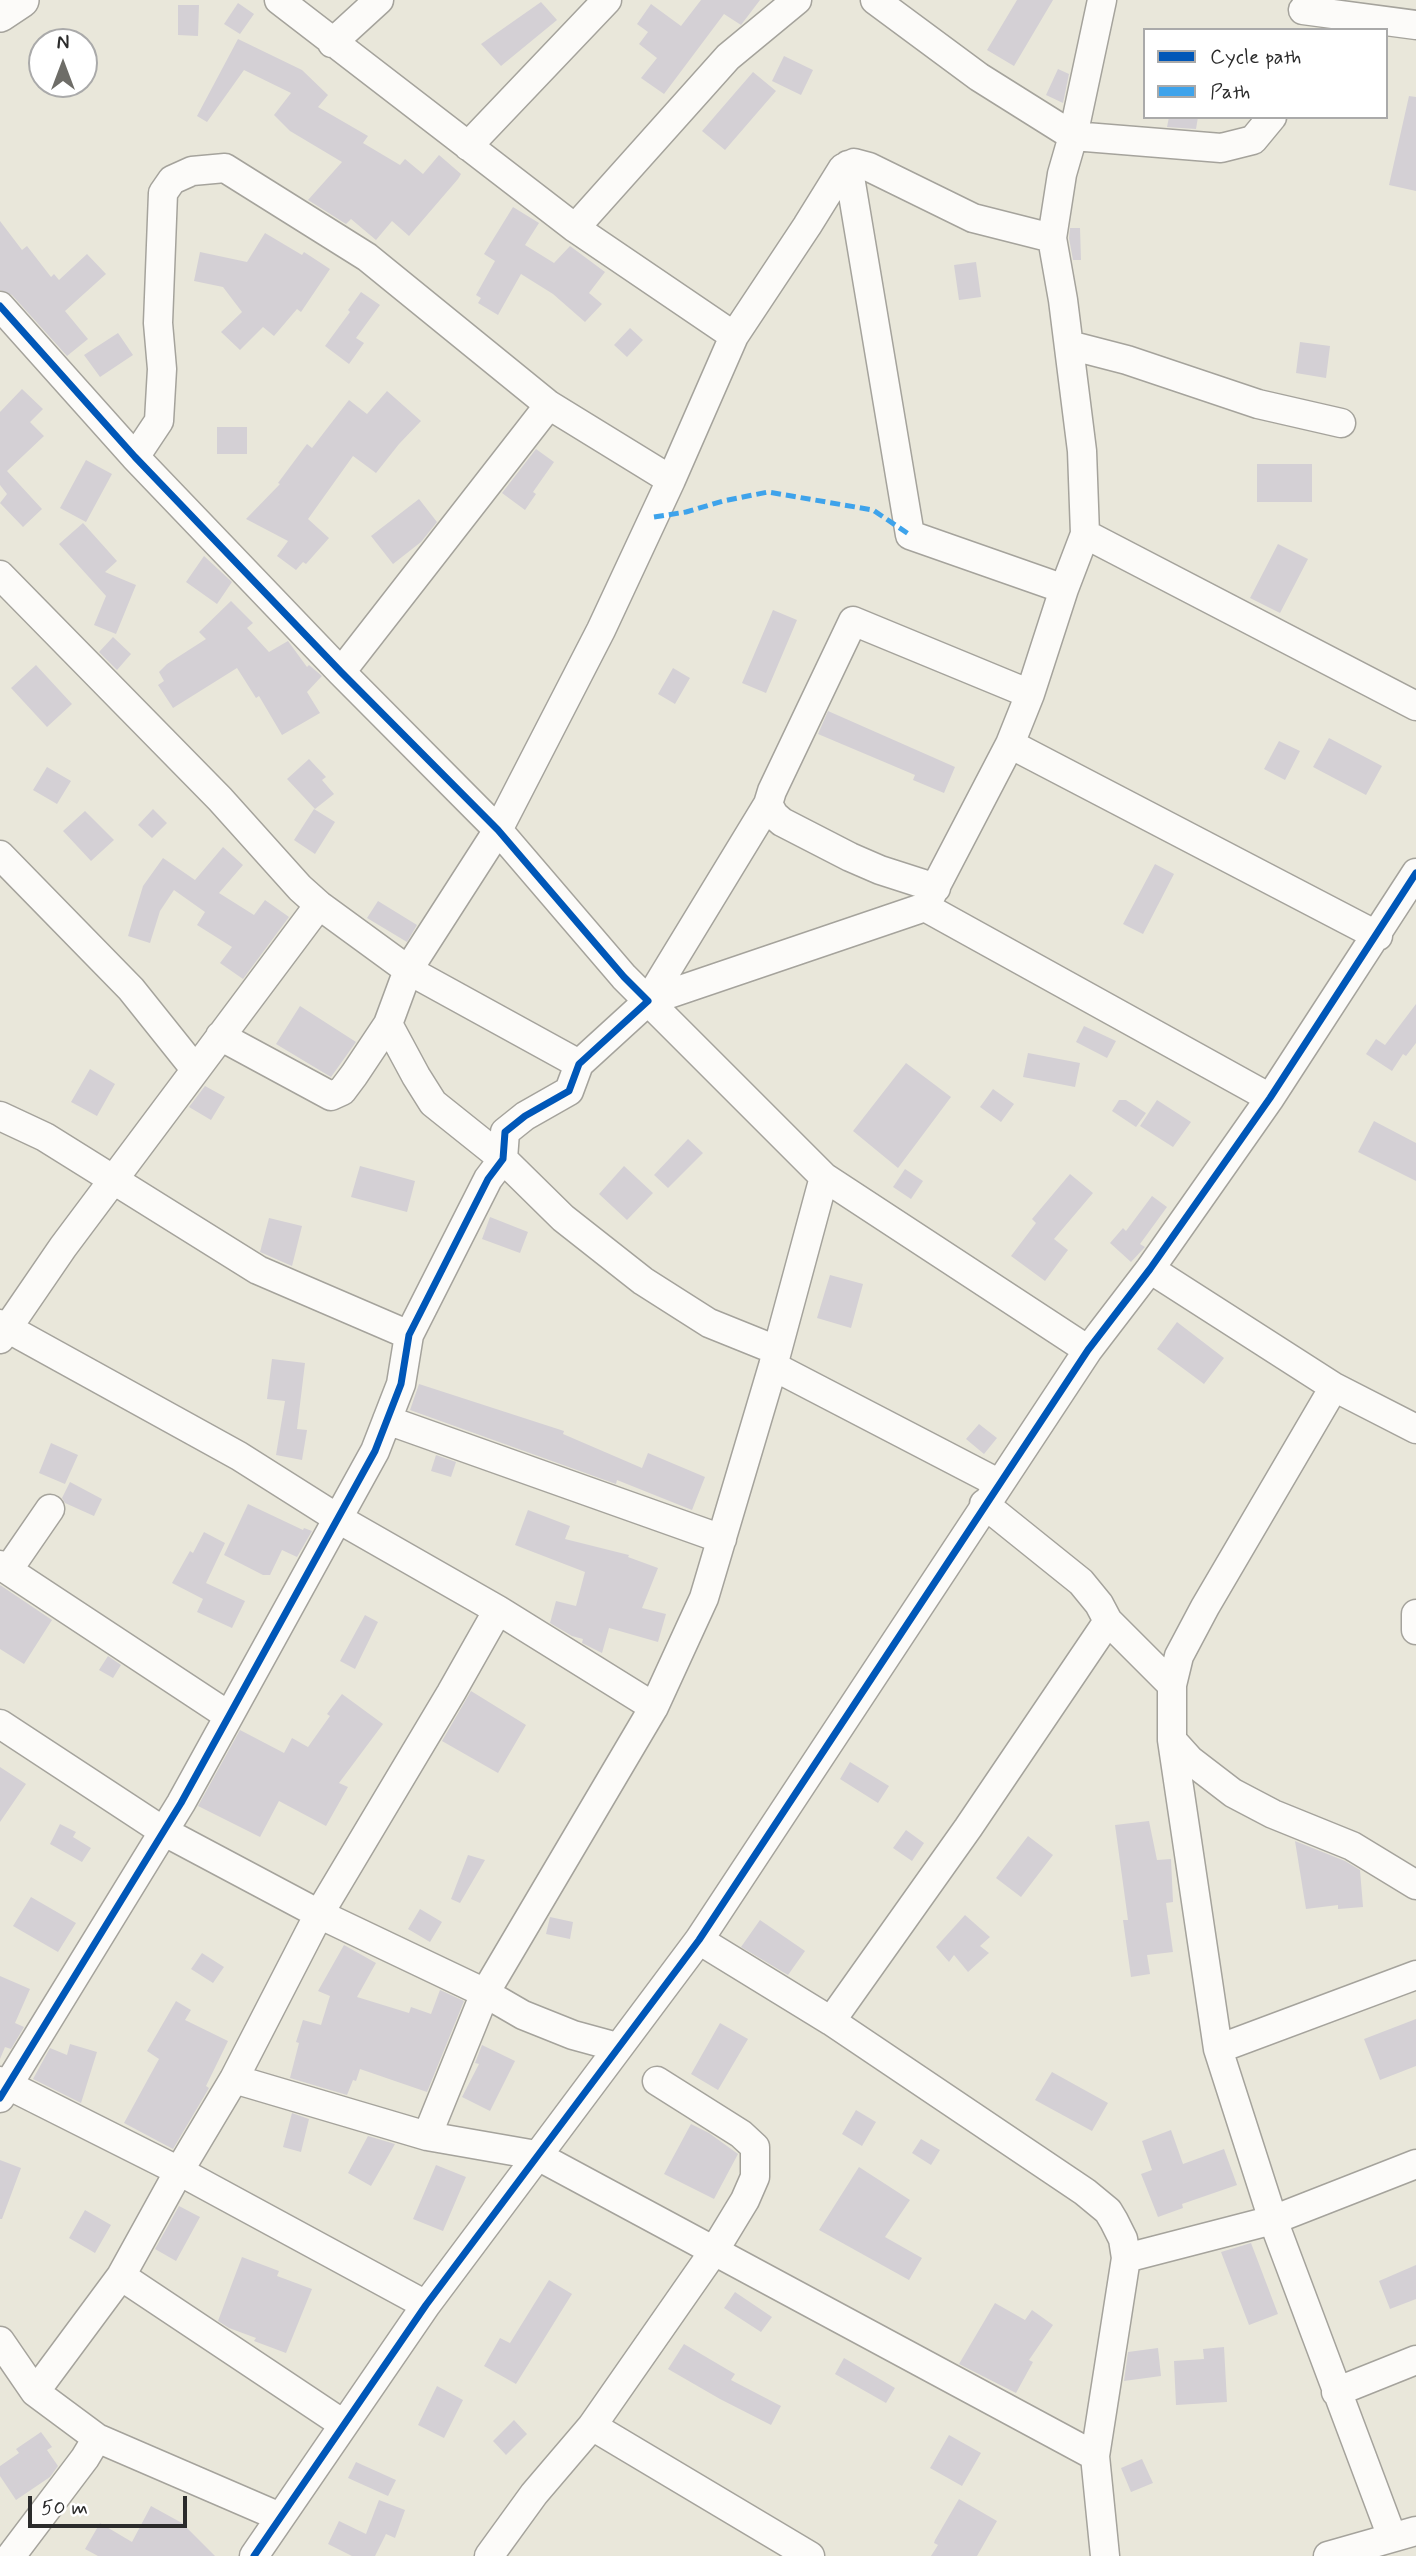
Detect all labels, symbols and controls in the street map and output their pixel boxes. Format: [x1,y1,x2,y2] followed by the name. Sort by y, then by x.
[28,28,98,98] north arrow
[1143,28,1388,119] legend
[57,31,69,56] text: N
[1210,43,1301,71] text: Cycle path
[1210,78,1250,106] text: Path
[32,2482,191,2526] scale bar
[41,2494,88,2522] text: 50 m

